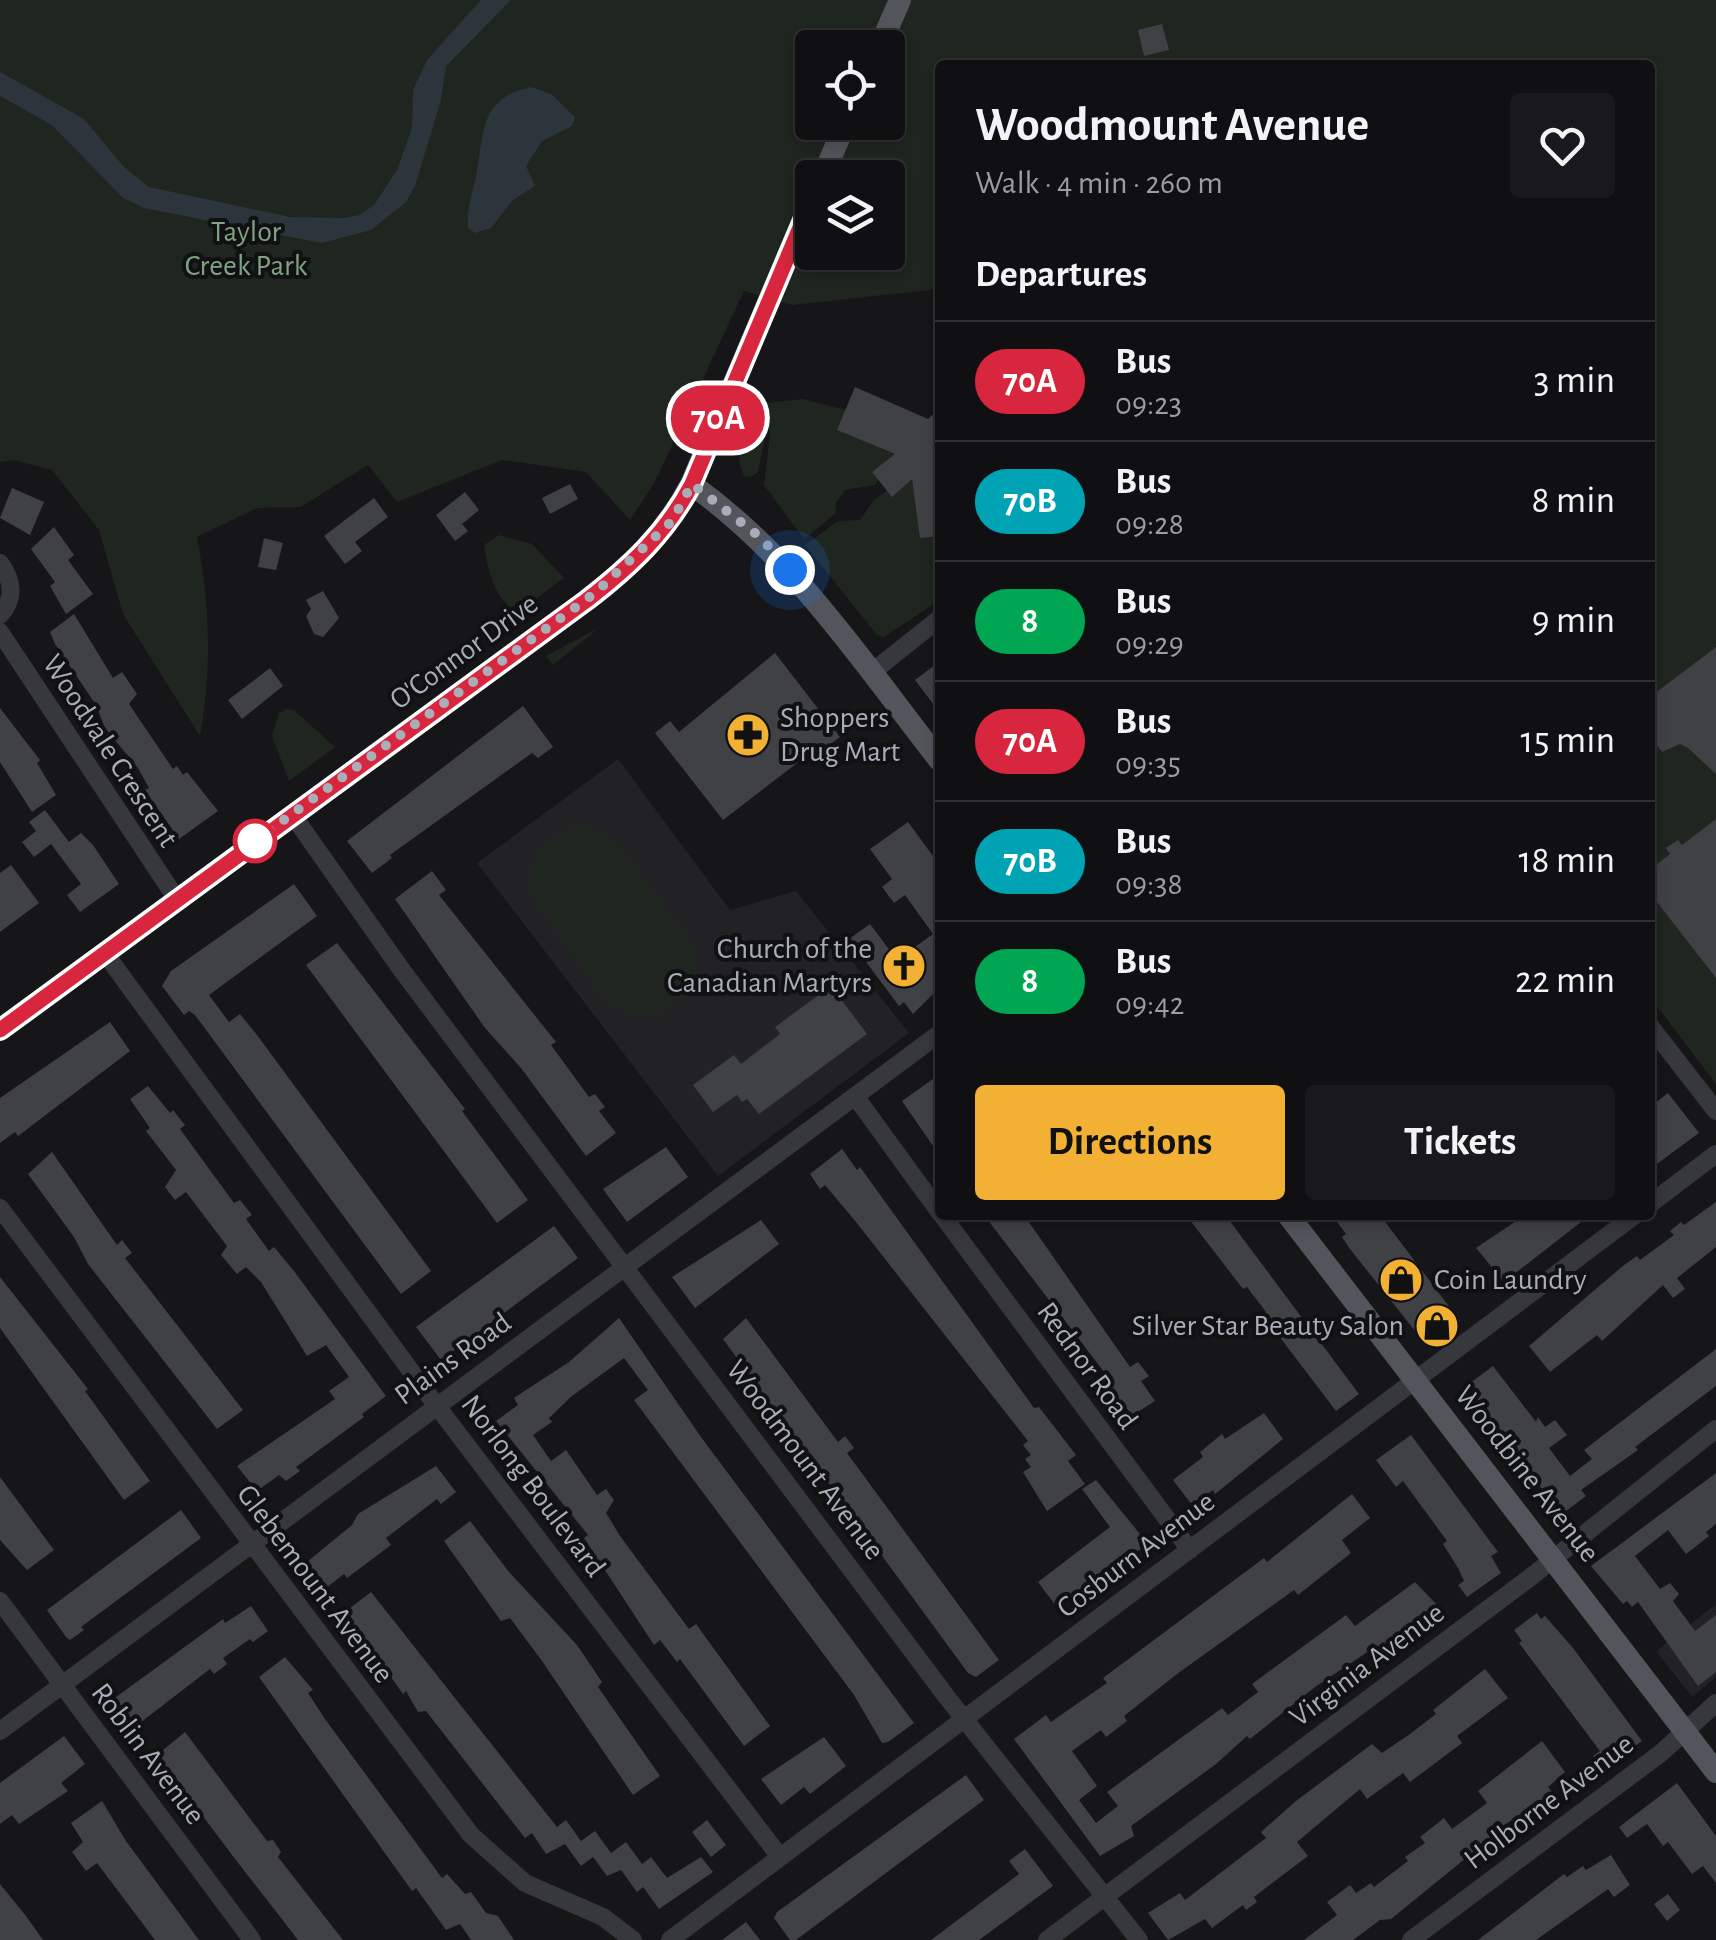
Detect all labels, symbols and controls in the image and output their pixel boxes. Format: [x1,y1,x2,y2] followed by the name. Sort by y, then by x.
[795,30,905,270] map controls
[795,30,905,140] button: locate
[1510,93,1615,198] button: heart
[975,102,1369,150] text: Woodmount Avenue
[795,160,905,270] button: layers
[975,167,1223,199] text: Walk · 4 min · 260 m
[185,217,308,281] park label: Taylor Creek Park
[975,256,1147,294] text: Departures
[1115,343,1171,381] text: Bus
[1534,362,1615,400] text: 3 min
[1003,364,1057,399] text: 70A
[660,386,776,450] line badge: 70A
[1115,388,1182,420] text: 09:23
[691,401,745,436] text: 70A
[1115,463,1171,501] text: Bus
[1532,482,1615,520] text: 8 min
[1003,484,1057,519] text: 70B
[1115,508,1184,540] text: 09:28
[765,545,815,595] your location
[1115,583,1171,621] text: Bus
[385,589,543,715] street label: O'Connor Drive
[1532,602,1615,640] text: 9 min
[1021,604,1039,639] text: 8
[1115,628,1184,660] text: 09:29
[37,649,183,853] street label: Woodvale Crescent
[780,703,901,767] place label: Shoppers Drug Mart
[1115,703,1171,741] text: Bus
[725,712,771,758] pharmacy icon: Shoppers Drug Mart
[1521,722,1615,760] text: 15 min
[1003,724,1057,759] text: 70A
[1115,748,1181,780] text: 09:35
[234,820,276,862] unlabelled marker
[1115,823,1171,861] text: Bus
[1518,842,1615,880] text: 18 min
[1003,844,1057,879] text: 70B
[1115,868,1183,900] text: 09:38
[667,934,872,998] place label: Church of the Canadian Martyrs
[881,943,927,989] church icon: Church of the Canadian Martyrs
[1115,943,1171,981] text: Bus
[1515,962,1615,1000] text: 22 min
[1021,964,1039,999] text: 8
[1115,988,1184,1020] text: 09:42
[975,1085,1285,1200] button: Directions
[1305,1085,1615,1200] button: Tickets
[1378,1257,1424,1303] shop icon: Coin Laundry
[1434,1265,1587,1295] place label: Coin Laundry
[1031,1297,1143,1435] street label: Rednor Road
[1414,1303,1460,1349] shop icon: Silver Star Beauty Salon
[389,1307,517,1411] street label: Plains Road
[1132,1311,1404,1341] place label: Silver Star Beauty Salon
[720,1354,890,1566] street label: Woodmount Avenue
[1449,1380,1605,1568] street label: Woodbine Avenue
[455,1390,611,1582] street label: Norlong Boulevard
[231,1479,399,1689] street label: Glebemount Avenue
[1052,1486,1220,1624] street label: Cosburn Avenue
[1284,1597,1450,1733] street label: Virginia Avenue
[85,1678,211,1830] street label: Roblin Avenue
[1459,1729,1639,1875] street label: Holborne Avenue

